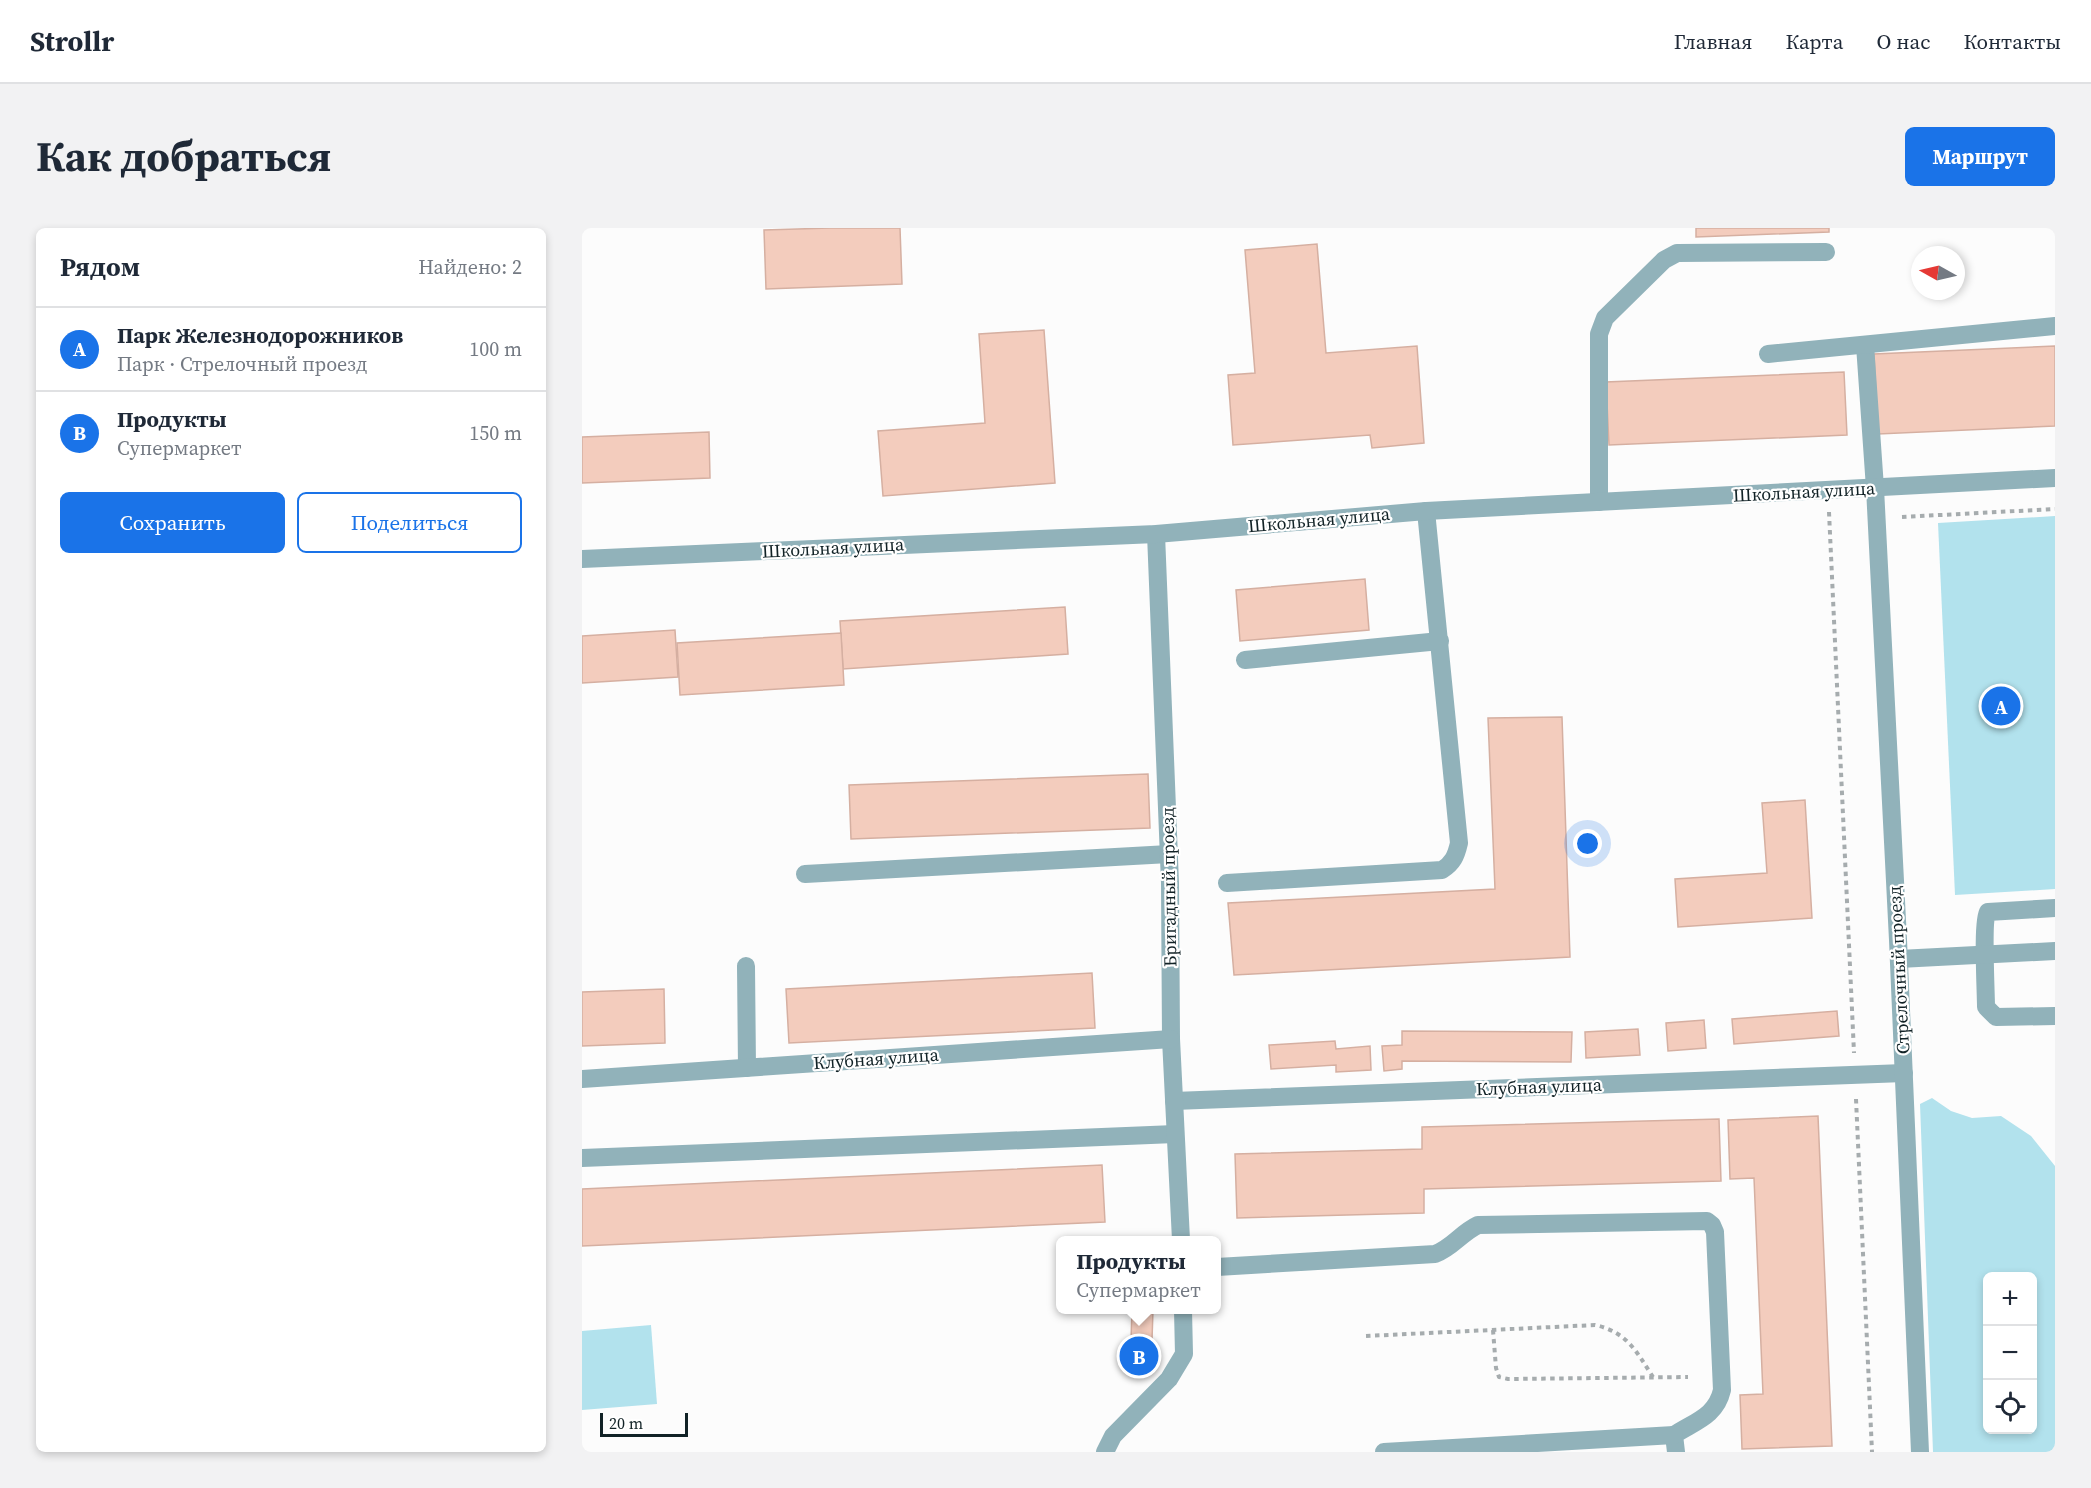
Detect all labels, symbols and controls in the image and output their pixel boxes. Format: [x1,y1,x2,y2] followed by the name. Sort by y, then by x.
[30,22,114,60] text: Strollr
[1674,27,1752,56] text: Главная
[1785,27,1843,56] text: Карта
[1876,27,1930,56] text: О нас
[1963,27,2061,56] text: Контакты
[36,127,331,185] text: Как добраться
[1905,127,2055,186] button: Маршрут
[1911,246,1965,300] north arrow
[60,249,140,285] text: Рядом
[418,253,522,281] text: Найдено: 2
[117,320,403,350] text: Парк Железнодорожников
[73,335,86,363] text: A
[469,335,522,363] text: 100 m
[117,350,367,378] text: Парк · Стрелочный проезд
[117,404,227,434] text: Продукты
[73,419,86,447] text: B
[469,419,522,447] text: 150 m
[117,434,242,462] text: Супермаркет
[1732,475,1877,508] street label: Школьная улица
[60,492,285,553] button: Сохранить
[297,492,522,553] button: Поделиться
[1247,501,1392,538] street label: Школьная улица
[761,531,906,564] street label: Школьная улица
[1982,684,2020,728] pin: A
[1155,807,1182,967] street label: Бригадный проезд
[1573,829,1602,858] your location
[1882,885,1915,1055] street label: Стрелочный проезд
[812,1042,940,1075] street label: Клубная улица
[1476,1072,1603,1101] street label: Клубная улица
[1056,1236,1221,1314] popup
[1076,1246,1186,1276] text: Продукты
[1983,1272,2037,1434] map controls
[1983,1272,2037,1326] button: +
[1076,1276,1201,1304] text: Супермаркет
[1983,1326,2037,1380] button: −
[1120,1334,1158,1378] pin: B
[1983,1380,2037,1434] button: locate
[600,1410,688,1438] scale bar
[609,1412,643,1434] text: 20 m

